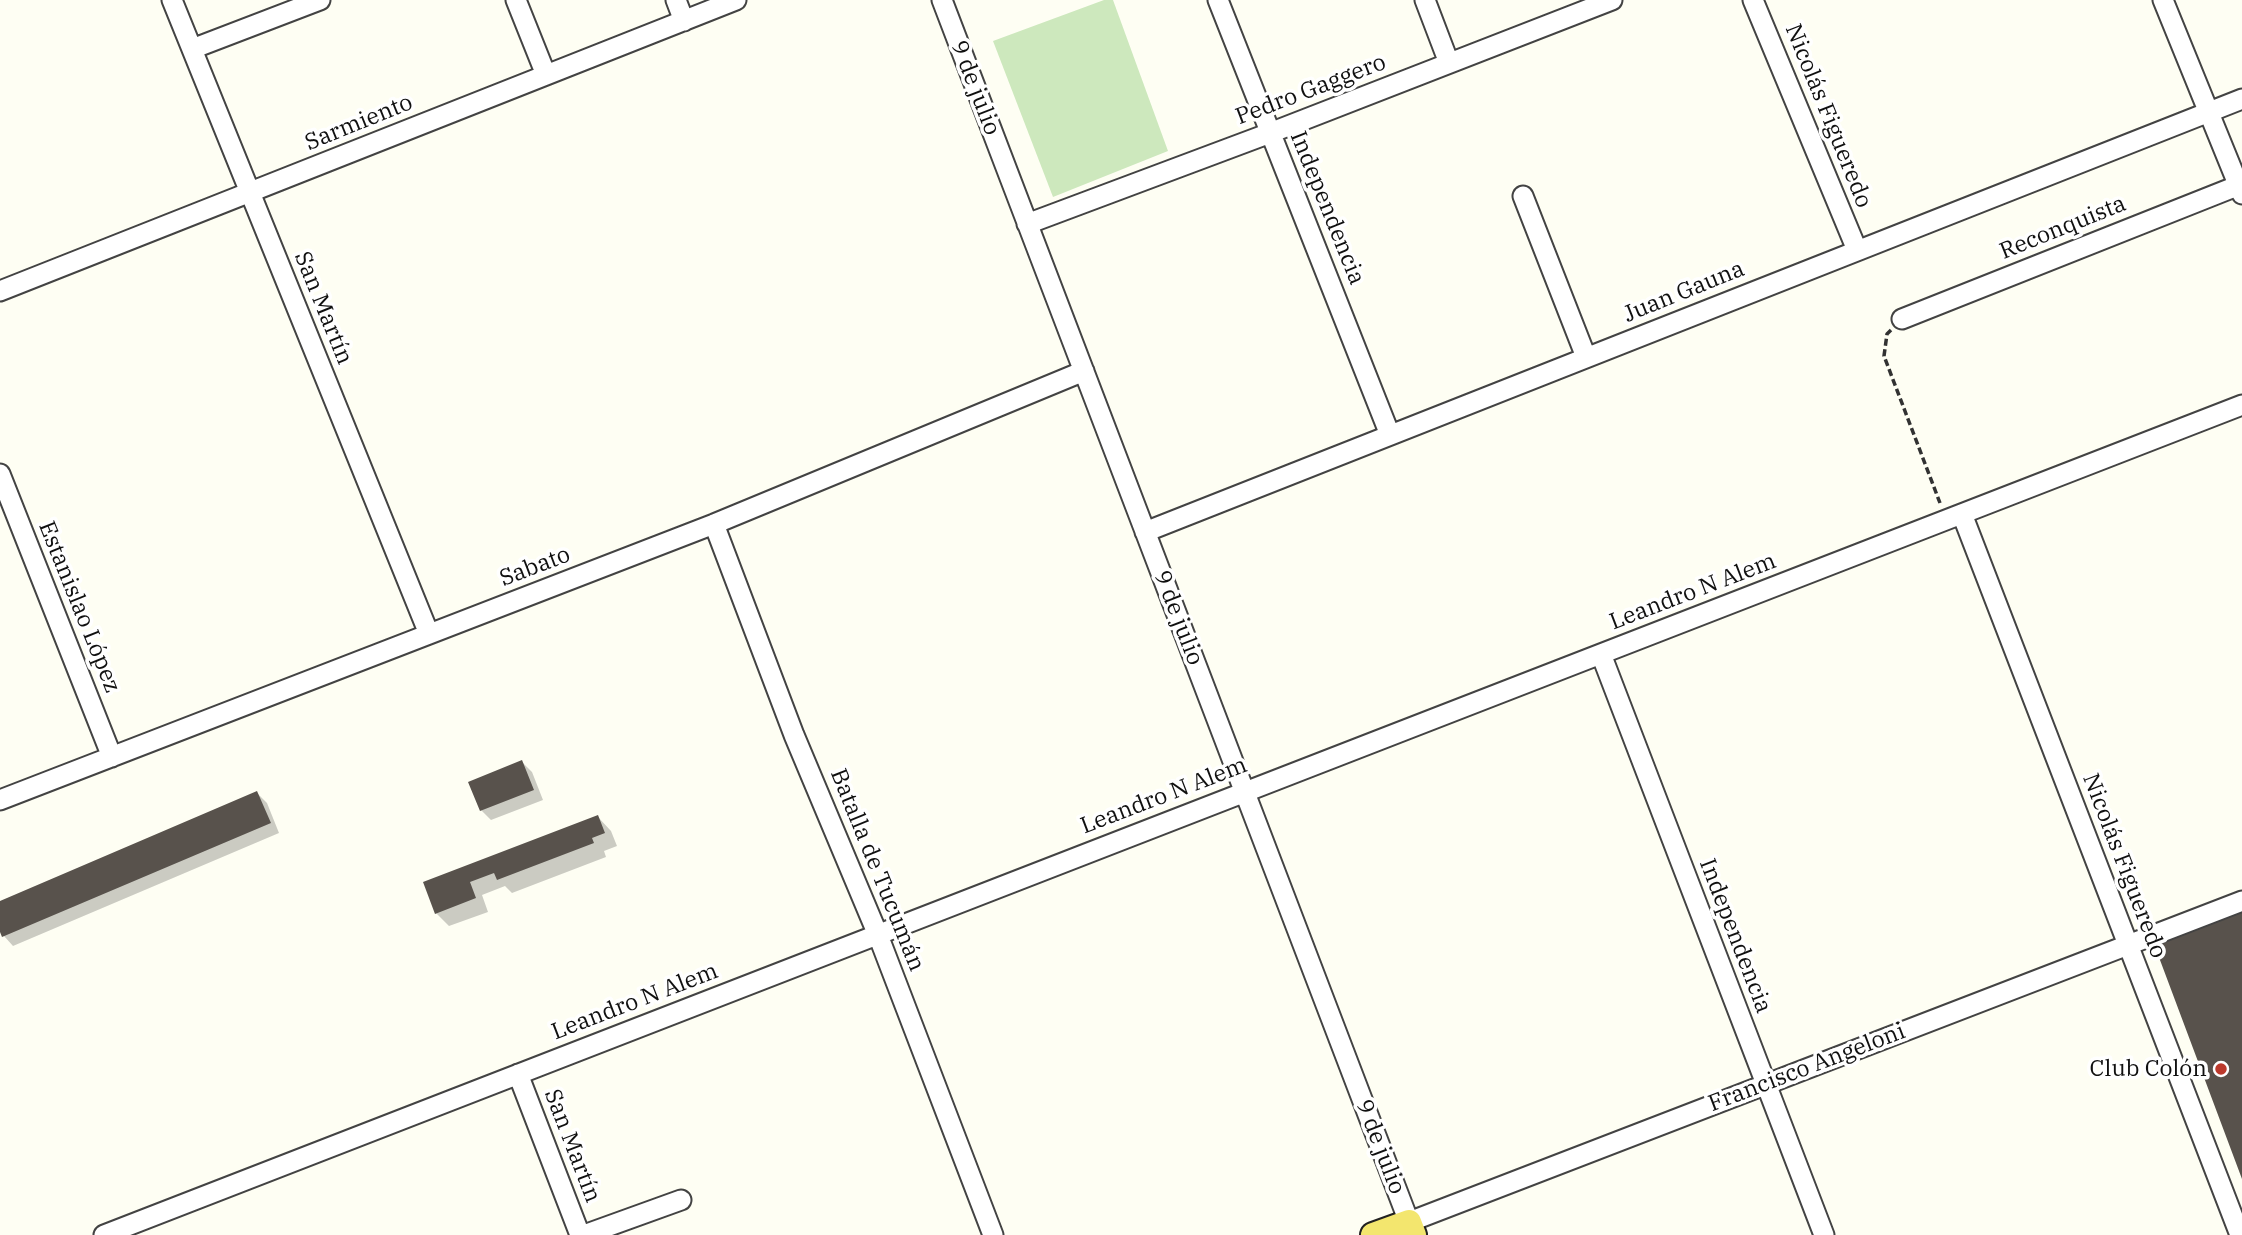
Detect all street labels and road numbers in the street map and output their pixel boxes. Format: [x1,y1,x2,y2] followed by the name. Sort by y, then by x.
[1779,20,1877,212] street label: Nicolás Figueredo
[944,37,1006,139] street label: 9 de julio
[1232,49,1390,131] street label: Pedro Gaggero
[301,89,417,157] street label: Sarmiento
[1284,127,1370,289] street label: Independencia
[1996,190,2130,266] street label: Reconquista
[288,248,358,368] street label: San Martín
[1620,255,1748,329] street label: Juan Gauna
[32,517,126,697] street label: Estanislao López
[496,541,574,593] street label: Sabato
[1606,548,1780,636] street label: Leandro N Alem
[1147,567,1209,669] street label: 9 de julio
[1077,752,1251,840] street label: Leandro N Alem
[824,765,930,975] street label: Batalla de Tucumán
[2076,770,2172,962] street label: Nicolás Figueredo
[1693,855,1777,1017] street label: Independencia
[548,958,722,1046] street label: Leandro N Alem
[1705,1018,1909,1118] street label: Francisco Angeloni
[538,1085,606,1207] street label: San Martín
[1349,1096,1411,1198] street label: 9 de julio

